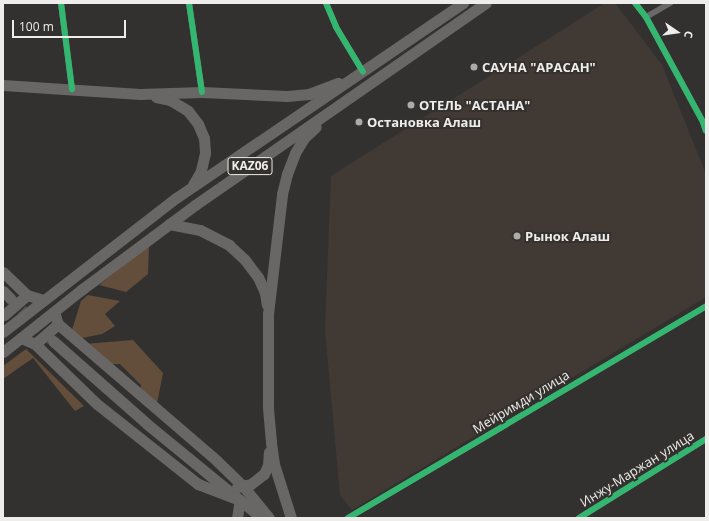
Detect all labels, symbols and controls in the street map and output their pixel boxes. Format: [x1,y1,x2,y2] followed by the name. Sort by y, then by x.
[14,12,128,38] scale bar
[657,12,697,52] north arrow
[19,18,54,35] text: 100 m
[681,30,697,40] text: С
[482,59,596,75] place label: САУНА "АРАСАН"
[469,62,479,72] marker: САУНА "АРАСАН"
[419,97,530,113] place label: ОТЕЛЬ "АСТАНА"
[406,100,416,110] marker: ОТЕЛЬ "АСТАНА"
[367,114,481,130] place label: Остановка Алаш
[354,117,364,127] marker: Остановка Алаш
[227,156,273,176] road number: KАZ06
[525,228,610,244] place label: Рынок Алаш
[512,231,522,241] marker: Рынок Алаш
[470,367,572,437] street label: Мейримди улица
[577,428,697,510] street label: Инжу-Маржан улица

